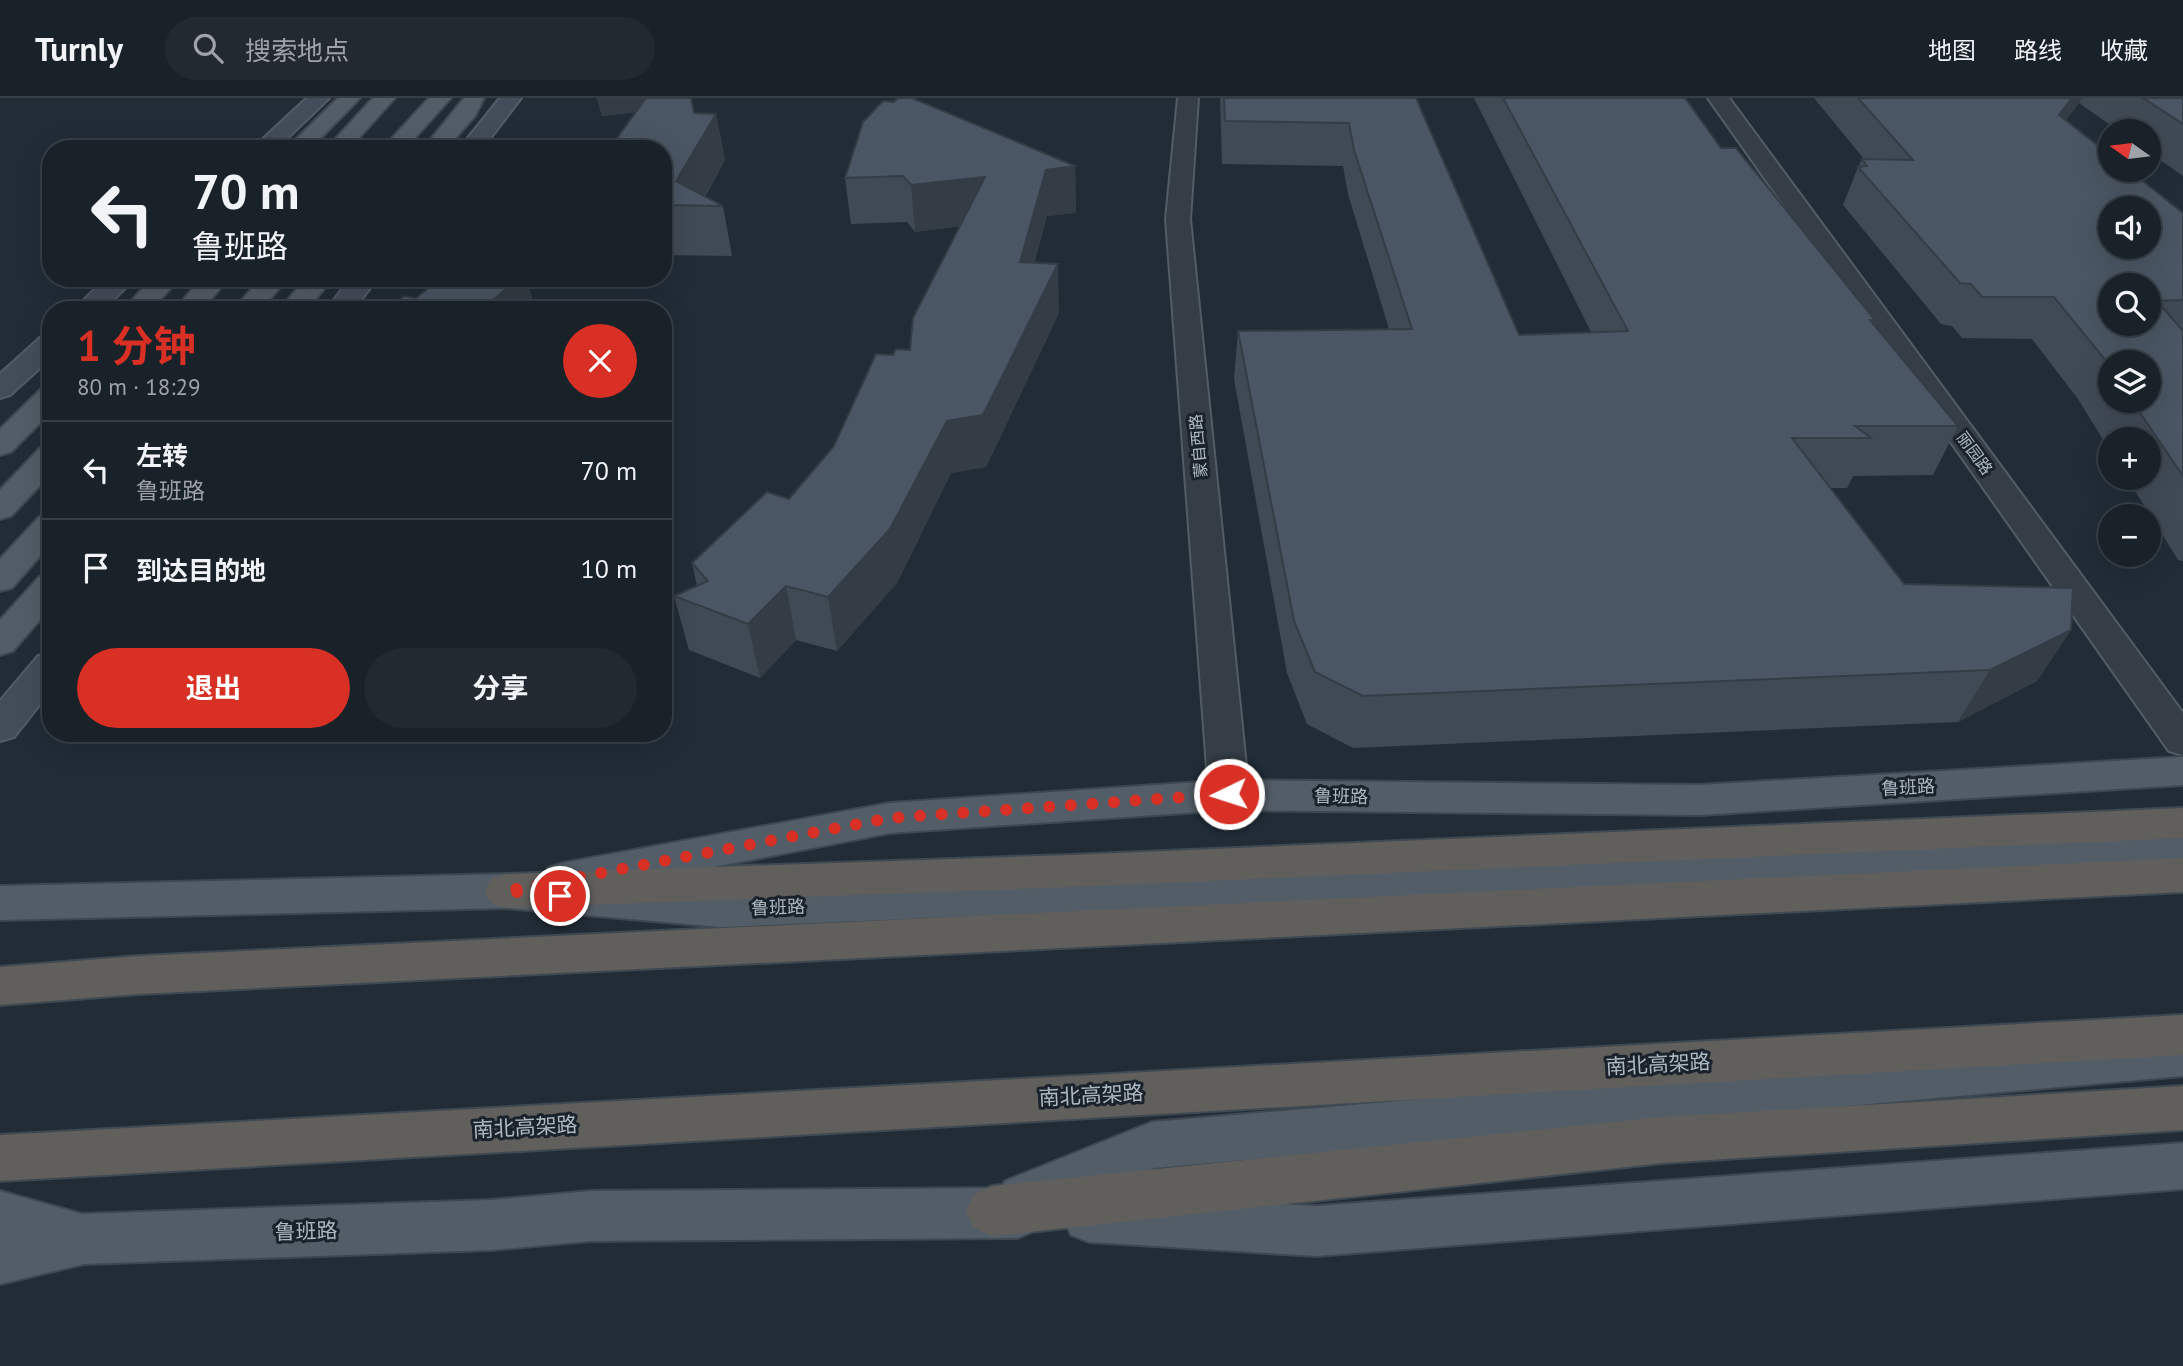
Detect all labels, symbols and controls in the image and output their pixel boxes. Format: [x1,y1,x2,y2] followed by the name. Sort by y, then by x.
[165,17,655,80] search box
[35,27,123,70] text: Turnly
[189,29,227,67] icon: search
[245,34,349,67] text: 搜索地点
[1928,35,1976,66] text: 地图
[2014,35,2062,66] text: 路线
[2100,35,2148,66] text: 收藏
[2098,119,2161,182] north arrow
[2098,119,2161,567] map controls
[192,159,299,223] text: 70 m
[77,168,168,259] icon: left
[2098,196,2161,259] button: sound
[192,225,288,267] text: 鲁班路
[2098,273,2161,336] button: search
[77,318,195,373] text: 1 分钟
[563,324,637,398] button: close
[2098,350,2161,413] button: layers
[77,372,201,401] text: 80 m · 18:29
[1185,413,1211,479] street label: 蒙自西路
[2098,427,2161,490] button: +
[1953,428,1997,478] street label: 丽园路
[136,439,188,472] text: 左转
[77,451,115,489] icon: left
[581,454,637,487] text: 70 m
[136,476,205,505] text: 鲁班路
[2098,504,2161,567] button: −
[77,549,115,587] icon: arrive
[581,552,637,585] text: 10 m
[136,554,266,587] text: 到达目的地
[77,648,350,728] button: 退出
[364,648,637,728] button: 分享
[1192,757,1266,831] position arrow
[1880,774,1936,800] street label: 鲁班路
[1314,784,1368,808] street label: 鲁班路
[530,866,590,926] pin
[541,877,579,915] icon: arrive
[751,895,805,919] street label: 鲁班路
[1605,1048,1711,1080] street label: 南北高架路
[1038,1079,1144,1111] street label: 南北高架路
[472,1111,578,1143] street label: 南北高架路
[274,1216,338,1246] street label: 鲁班路

